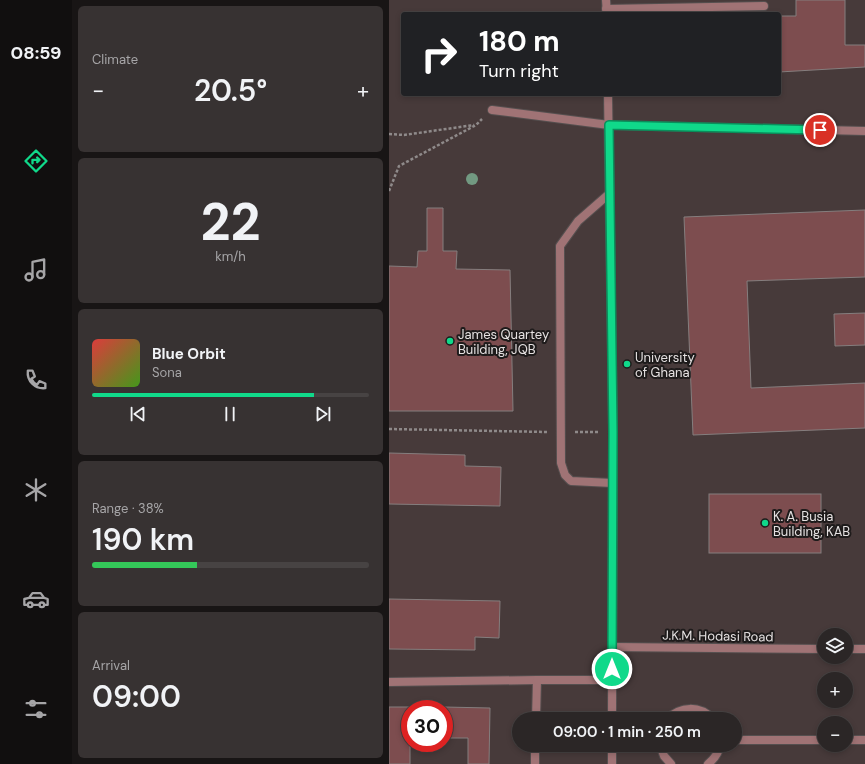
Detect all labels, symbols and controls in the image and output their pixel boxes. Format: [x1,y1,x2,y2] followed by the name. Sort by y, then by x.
[479,23,560,60] text: 180 m
[413,28,465,80] icon: right
[11,41,61,65] text: 08:59
[92,51,138,68] text: Climate
[479,59,559,83] text: Turn right
[194,71,267,110] text: 20.5°
[92,76,104,105] text: −
[357,76,369,105] text: +
[803,113,837,147] pin
[809,119,831,141] icon: arrive
[22,147,50,175] icon: directions
[200,188,261,256] text: 22
[215,248,246,265] text: km/h
[22,256,50,284] icon: music
[458,326,549,358] place label: James Quartey Building, JQB
[445,336,455,346] marker: James Quartey Building, JQB
[152,344,226,364] text: Blue Orbit
[635,349,695,381] place label: University of Ghana
[622,359,632,369] marker: University of Ghana
[152,364,182,381] text: Sona
[22,366,50,394] icon: phone
[127,403,149,425] icon: previous
[219,403,241,425] icon: pause
[312,403,334,425] icon: next
[22,476,50,504] icon: climate
[92,500,164,517] text: Range · 38%
[773,508,850,540] place label: K. A. Busia Building, KAB
[760,518,770,528] marker: K. A. Busia Building, KAB
[92,520,194,559] text: 190 km
[22,585,50,613] icon: car
[662,627,774,645] street label: J.K.M. Hodasi Road
[817,628,853,752] map controls
[817,628,853,664] button: layers
[591,648,633,690] position arrow
[92,657,130,674] text: Arrival
[817,672,853,708] button: +
[92,677,181,716] text: 09:00
[22,695,50,723] icon: filters
[401,700,453,752] speed limit sign: 30
[817,716,853,752] button: −
[553,722,701,742] text: 09:00 · 1 min · 250 m

